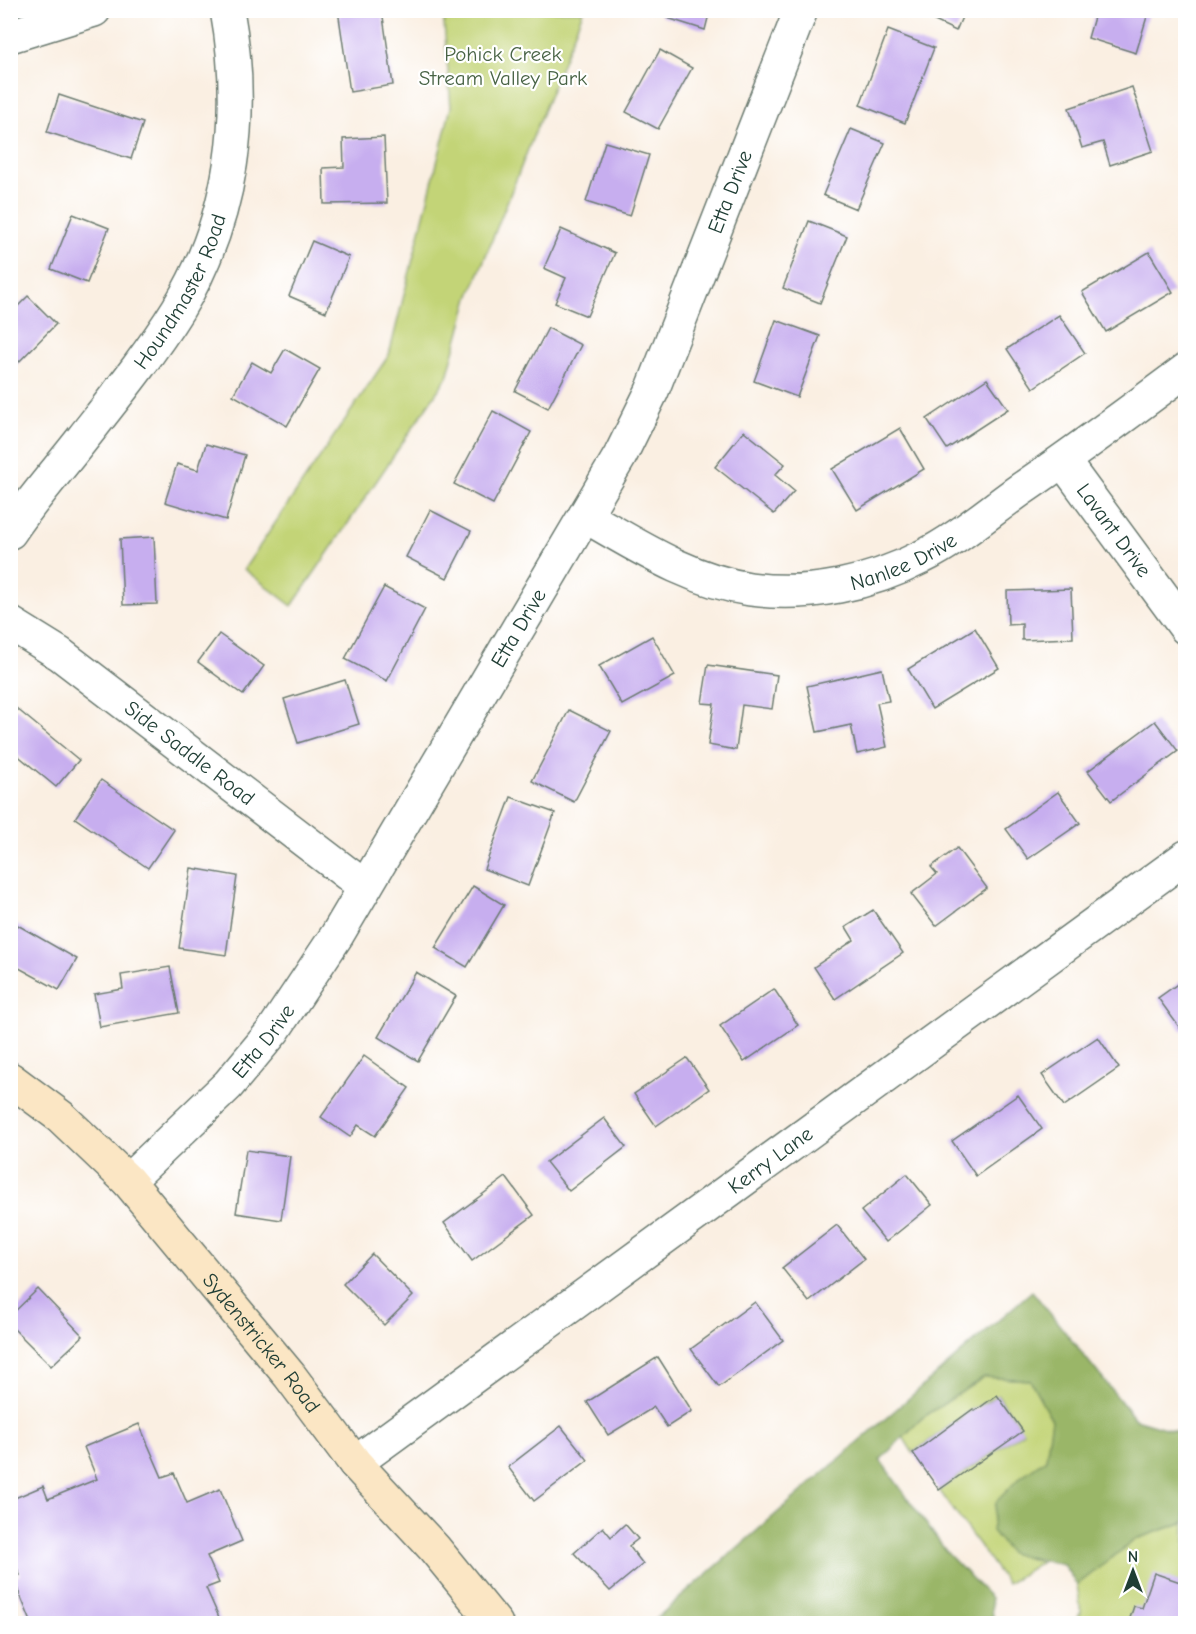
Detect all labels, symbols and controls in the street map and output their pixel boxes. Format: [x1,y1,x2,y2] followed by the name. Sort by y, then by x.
[419,42,587,90] park label: Pohick Creek Stream Valley Park
[703,147,757,237] street label: Etta Drive
[129,211,231,374] street label: Houndmaster Road
[1072,479,1156,582] street label: Lavant Drive
[848,528,961,595] street label: Nanlee Drive
[486,584,551,672] street label: Etta Drive
[120,696,259,810] street label: Side Saddle Road
[227,1000,299,1083] street label: Etta Drive
[723,1121,817,1199] street label: Kerry Lane
[198,1268,325,1417] street label: Sydenstricker Road
[1103,1541,1163,1601] north arrow
[1128,1548,1138,1566] text: N

